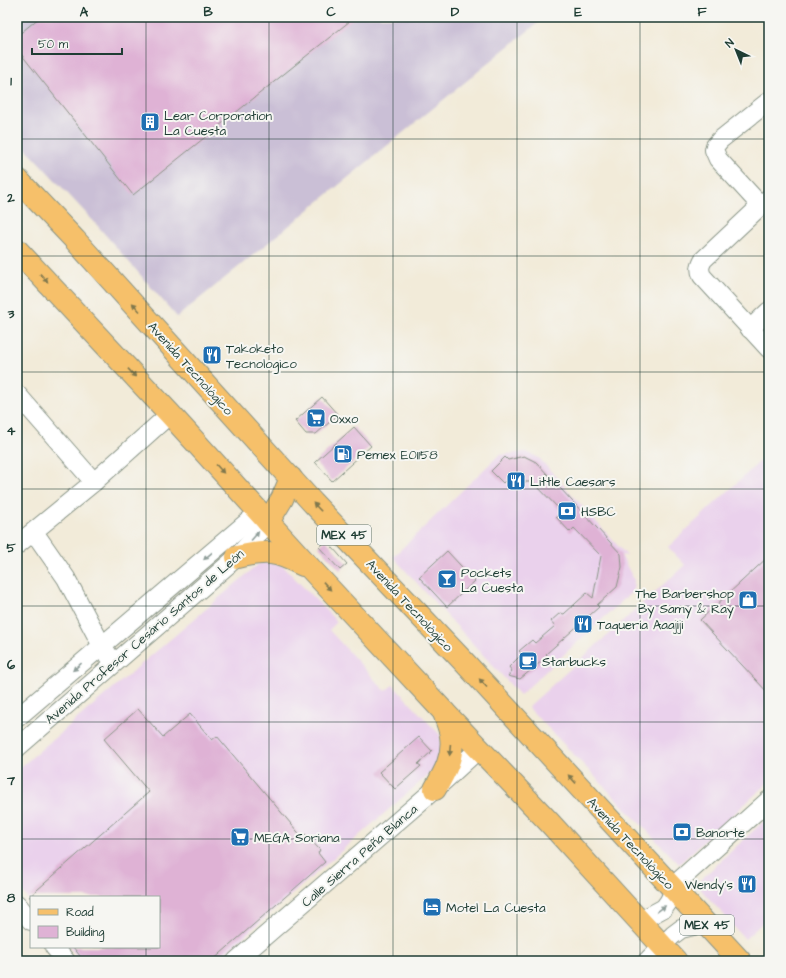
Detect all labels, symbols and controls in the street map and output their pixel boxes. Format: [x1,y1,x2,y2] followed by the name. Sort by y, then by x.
[80,3,89,21] text: A
[203,3,213,21] text: B
[326,3,336,21] text: C
[451,3,460,21] text: D
[574,3,582,21] text: E
[697,3,707,21] text: F
[32,30,122,56] scale bar
[716,30,756,70] north arrow
[722,35,737,51] text: N
[38,36,69,53] text: 50 m
[10,72,12,90] text: 1
[164,107,273,140] place label: Lear Corporation La Cuesta
[139,111,161,133] building icon: Lear Corporation La Cuesta
[6,189,15,207] text: 2
[39,273,48,283] one-way arrow
[132,303,141,312] one-way arrow
[7,305,15,323] text: 3
[143,318,237,420] street label: Avenida Tecnológico
[226,340,297,374] place label: Takoketo Tecnologico
[201,344,223,366] restaurant icon: Takoketo Tecnologico
[127,368,137,378] one-way arrow
[305,407,327,429] supermarket icon: Oxxo
[330,410,359,428] place label: Oxxo
[7,422,16,440] text: 4
[332,443,354,465] fuel station icon: Pemex E01158
[357,446,438,464] place label: Pemex E01158
[215,464,225,474] one-way arrow
[505,470,527,492] restaurant icon: Little Caesars
[530,473,616,491] place label: Little Caesars
[556,500,578,522] bank icon: HSBC
[313,502,322,512] one-way arrow
[581,503,616,521] place label: HSBC
[317,525,371,545] road number: MEX 45
[251,531,260,541] one-way arrow
[6,539,16,557] text: 5
[41,545,248,728] street label: Avenida Profesor Cesário Santos de León
[203,551,214,560] one-way arrow
[361,556,457,657] street label: Avenida Tecnológico
[461,564,523,597] place label: Pockets La Cuesta
[436,568,458,590] bar icon: Pockets La Cuesta
[322,581,331,591] one-way arrow
[635,585,734,619] place label: The Barbershop By Samy & Ray
[737,589,759,611] shop icon: The Barbershop By Samy & Ray
[572,613,594,635] restaurant icon: Taquería Aaajiji
[597,616,683,634] place label: Taquería Aaajiji
[517,650,539,672] cafe icon: Starbucks
[542,653,607,671] place label: Starbucks
[7,656,16,674] text: 6
[72,663,83,672] one-way arrow
[479,678,488,689] one-way arrow
[447,744,454,756] one-way arrow
[6,772,16,790] text: 7
[567,774,576,784] one-way arrow
[582,794,678,895] street label: Avenida Tecnológico
[298,800,422,911] street label: Calle Sierra Peña Blanca
[671,821,693,843] bank icon: Banorte
[696,824,745,842] place label: Banorte
[229,826,251,848] supermarket icon: MEGA Soriana
[254,829,340,847] place label: MEGA Soriana
[736,873,758,895] restaurant icon: Wendy's
[685,876,733,895] place label: Wendy's
[7,889,16,907] text: 8
[30,896,160,948] legend
[421,896,443,918] hotel icon: Motel La Cuesta
[446,899,546,917] place label: Motel La Cuesta
[66,904,94,921] text: Road
[655,905,666,914] one-way arrow
[680,915,734,935] road number: MEX 45
[66,924,104,942] text: Building

